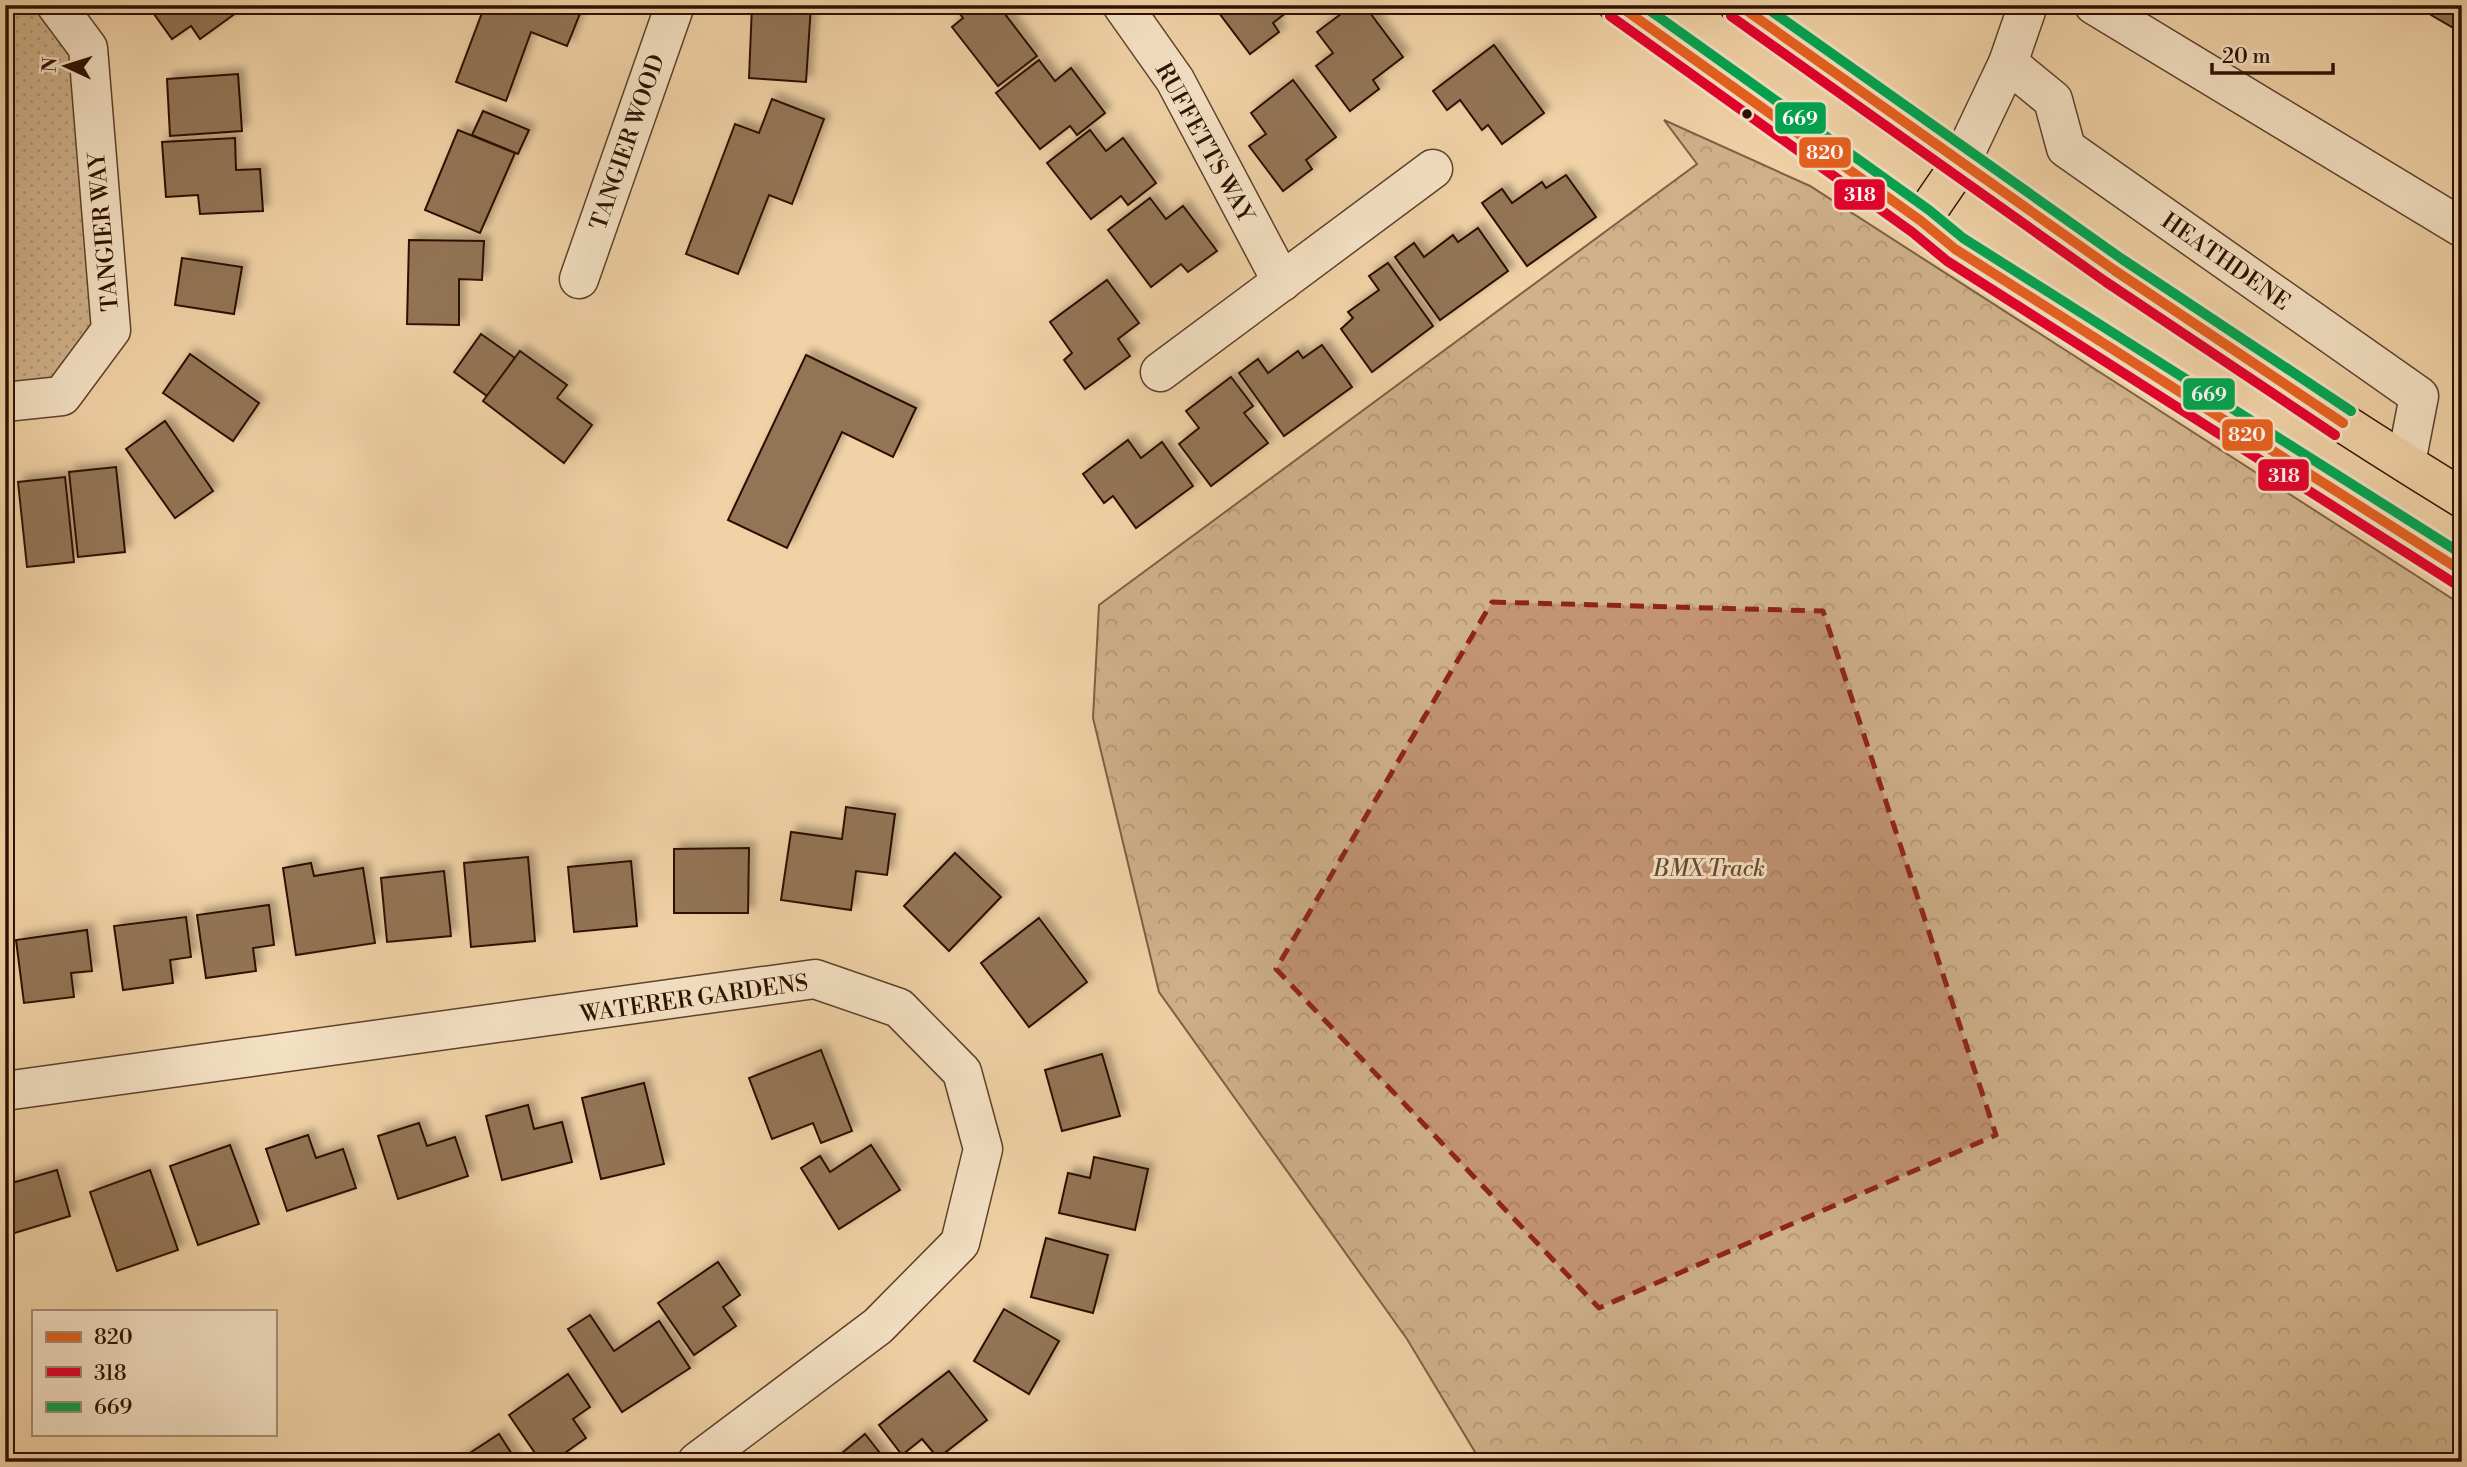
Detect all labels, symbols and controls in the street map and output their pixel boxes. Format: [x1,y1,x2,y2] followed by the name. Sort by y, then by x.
[32,32,102,102] north arrow
[2212,32,2332,76] scale bar
[2222,44,2271,70] text: 20 m
[585,51,671,234] street label: TANGIER WOOD
[38,57,63,73] text: N
[1149,58,1260,229] street label: RUFFETTS WAY
[1774,101,1827,135] line badge: 669
[1740,107,1754,121] unlabelled marker
[1782,107,1818,131] text: 669
[1798,136,1852,169] line badge: 820
[1806,141,1844,165] text: 820
[83,149,125,313] street label: TANGIER WAY
[1833,178,1886,211] line badge: 318
[1844,183,1876,207] text: 318
[2156,207,2295,317] street label: HEATHDENE
[2182,377,2236,411] line badge: 669
[2191,383,2227,407] text: 669
[2221,418,2274,452] line badge: 820
[2228,423,2266,447] text: 820
[2257,458,2310,492] line badge: 318
[2268,464,2300,488] text: 318
[1652,855,1765,883] park label: BMX Track
[577,969,810,1029] street label: WATERER GARDENS
[32,1310,276,1436] legend
[94,1325,133,1351] text: 820
[94,1361,127,1387] text: 318
[94,1395,132,1421] text: 669

